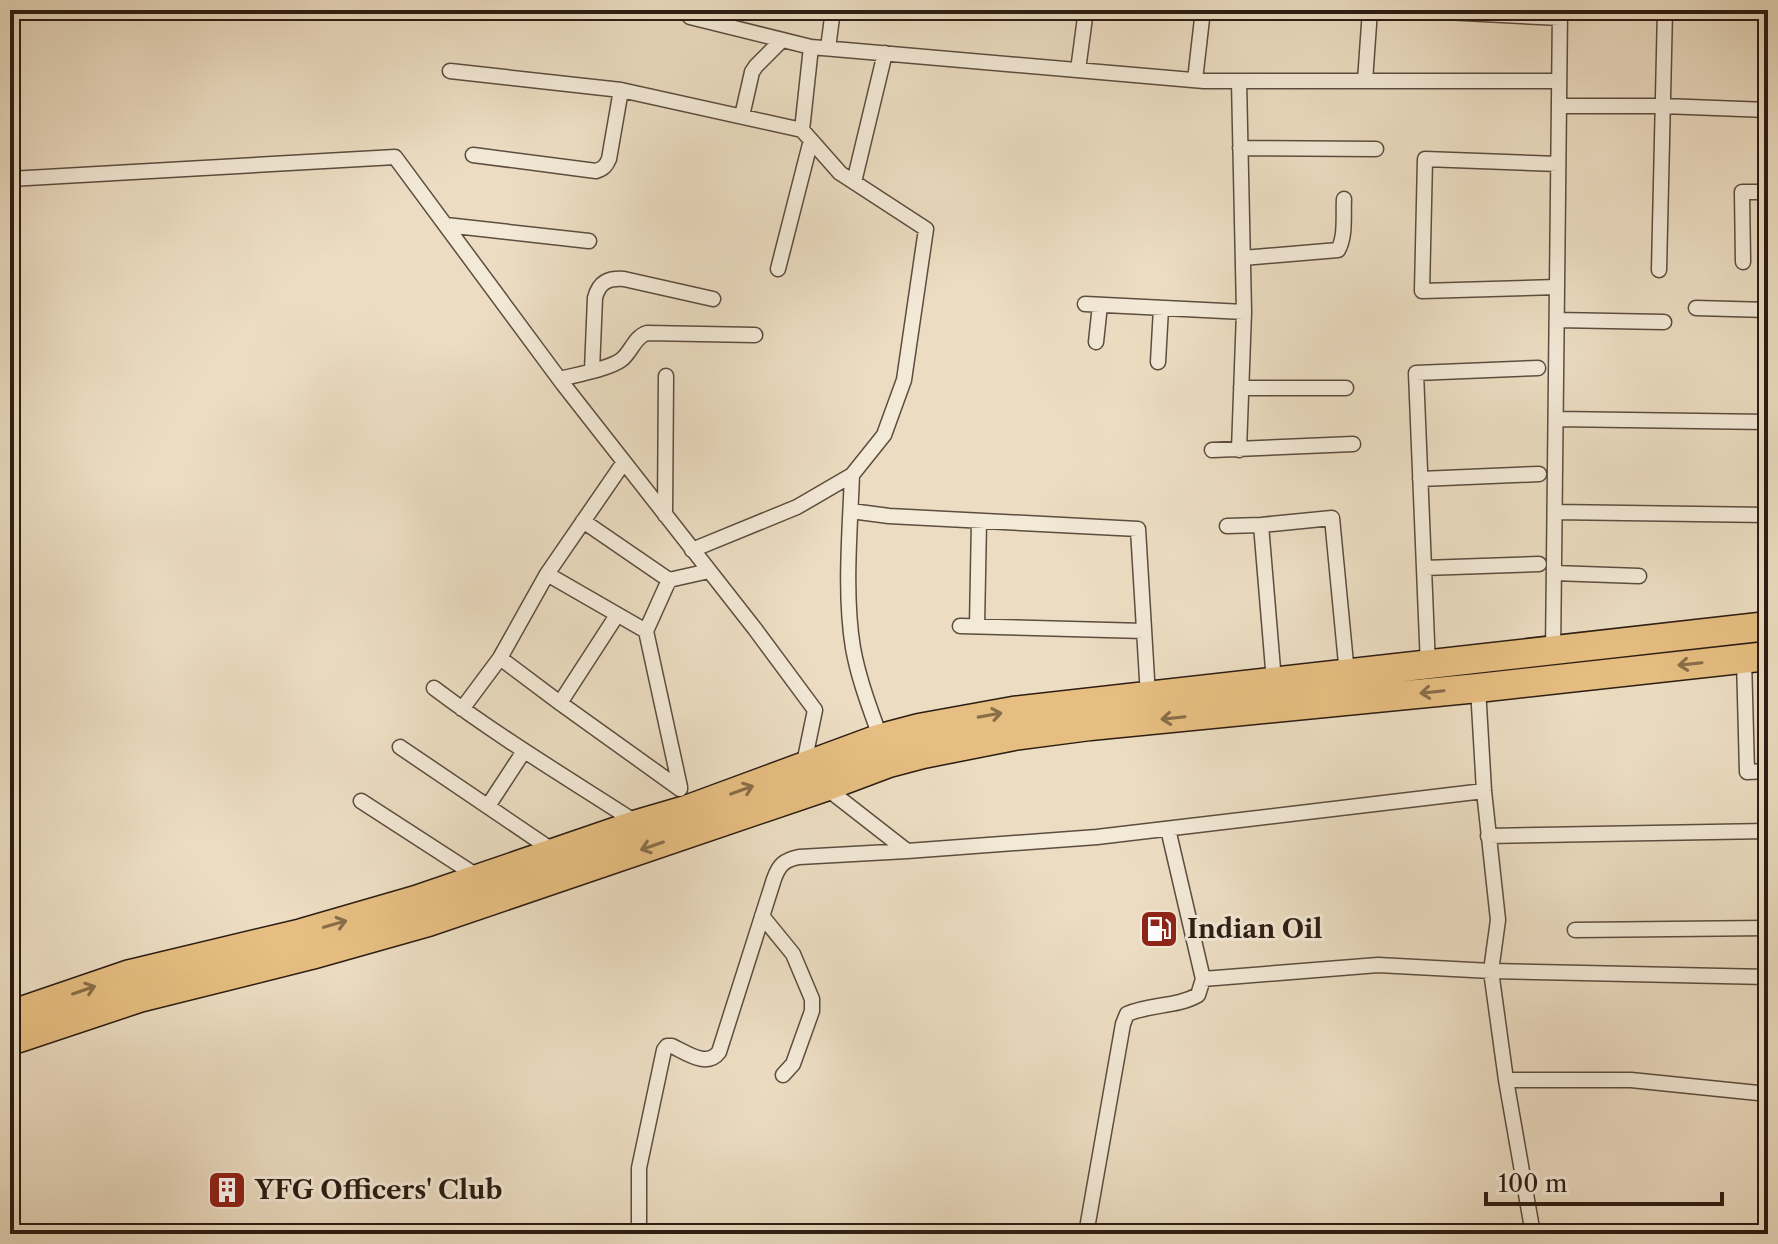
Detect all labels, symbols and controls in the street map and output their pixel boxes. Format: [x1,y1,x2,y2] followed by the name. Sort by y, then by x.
[1678,657,1704,672] one-way arrow
[1419,685,1446,700] one-way arrow
[977,707,1002,722] one-way arrow
[1160,710,1187,725] one-way arrow
[729,781,754,796] one-way arrow
[639,840,664,855] one-way arrow
[1138,908,1180,950] fuel station icon: Indian Oil
[1187,913,1323,945] place label: Indian Oil
[322,916,348,931] one-way arrow
[71,981,96,996] one-way arrow
[1486,1156,1722,1206] scale bar
[206,1169,248,1211] building icon: YFG Officers' Club
[1498,1169,1567,1198] text: 100 m
[254,1174,502,1206] place label: YFG Officers' Club

